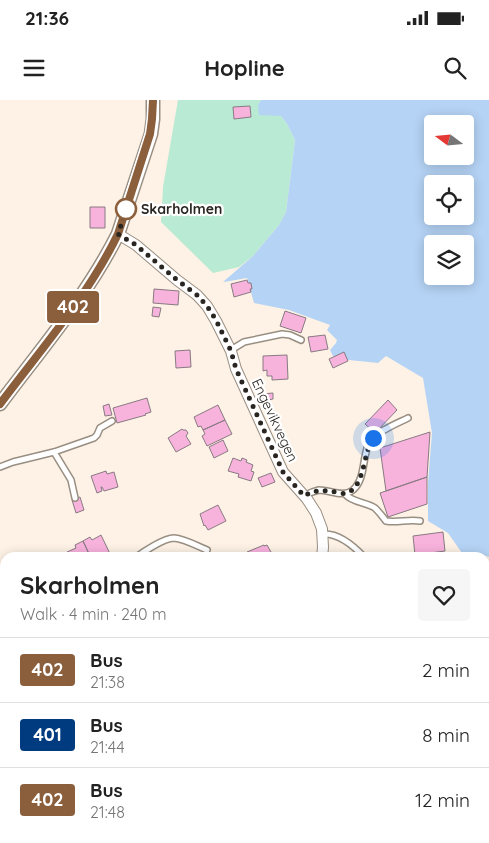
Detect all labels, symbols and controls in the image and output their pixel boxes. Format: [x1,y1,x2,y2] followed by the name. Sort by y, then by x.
[25,6,69,30] text: 21:36
[20,54,48,82] icon: menu
[204,54,285,82] text: Hopline
[441,54,469,82] icon: search
[424,115,474,165] north arrow
[424,115,474,285] map controls
[424,175,474,225] button: locate
[115,198,137,220] marker: Skarholmen
[141,200,222,218] place label: Skarholmen
[424,235,474,285] button: layers
[44,291,102,323] line badge: 402
[57,295,89,318] text: 402
[248,375,302,465] street label: Engevikvegen
[361,426,386,451] your location
[418,569,470,621] button: heart
[20,570,160,600] text: Skarholmen
[20,604,167,624] text: Walk · 4 min · 240 m
[90,648,123,672] text: Bus
[32,658,63,681] text: 402
[422,658,470,682] text: 2 min
[90,672,125,692] text: 21:38
[90,713,123,737] text: Bus
[33,723,62,746] text: 401
[422,723,470,747] text: 8 min
[90,737,125,757] text: 21:44
[90,778,123,802] text: Bus
[32,788,63,811] text: 402
[415,788,470,812] text: 12 min
[90,802,125,822] text: 21:48

